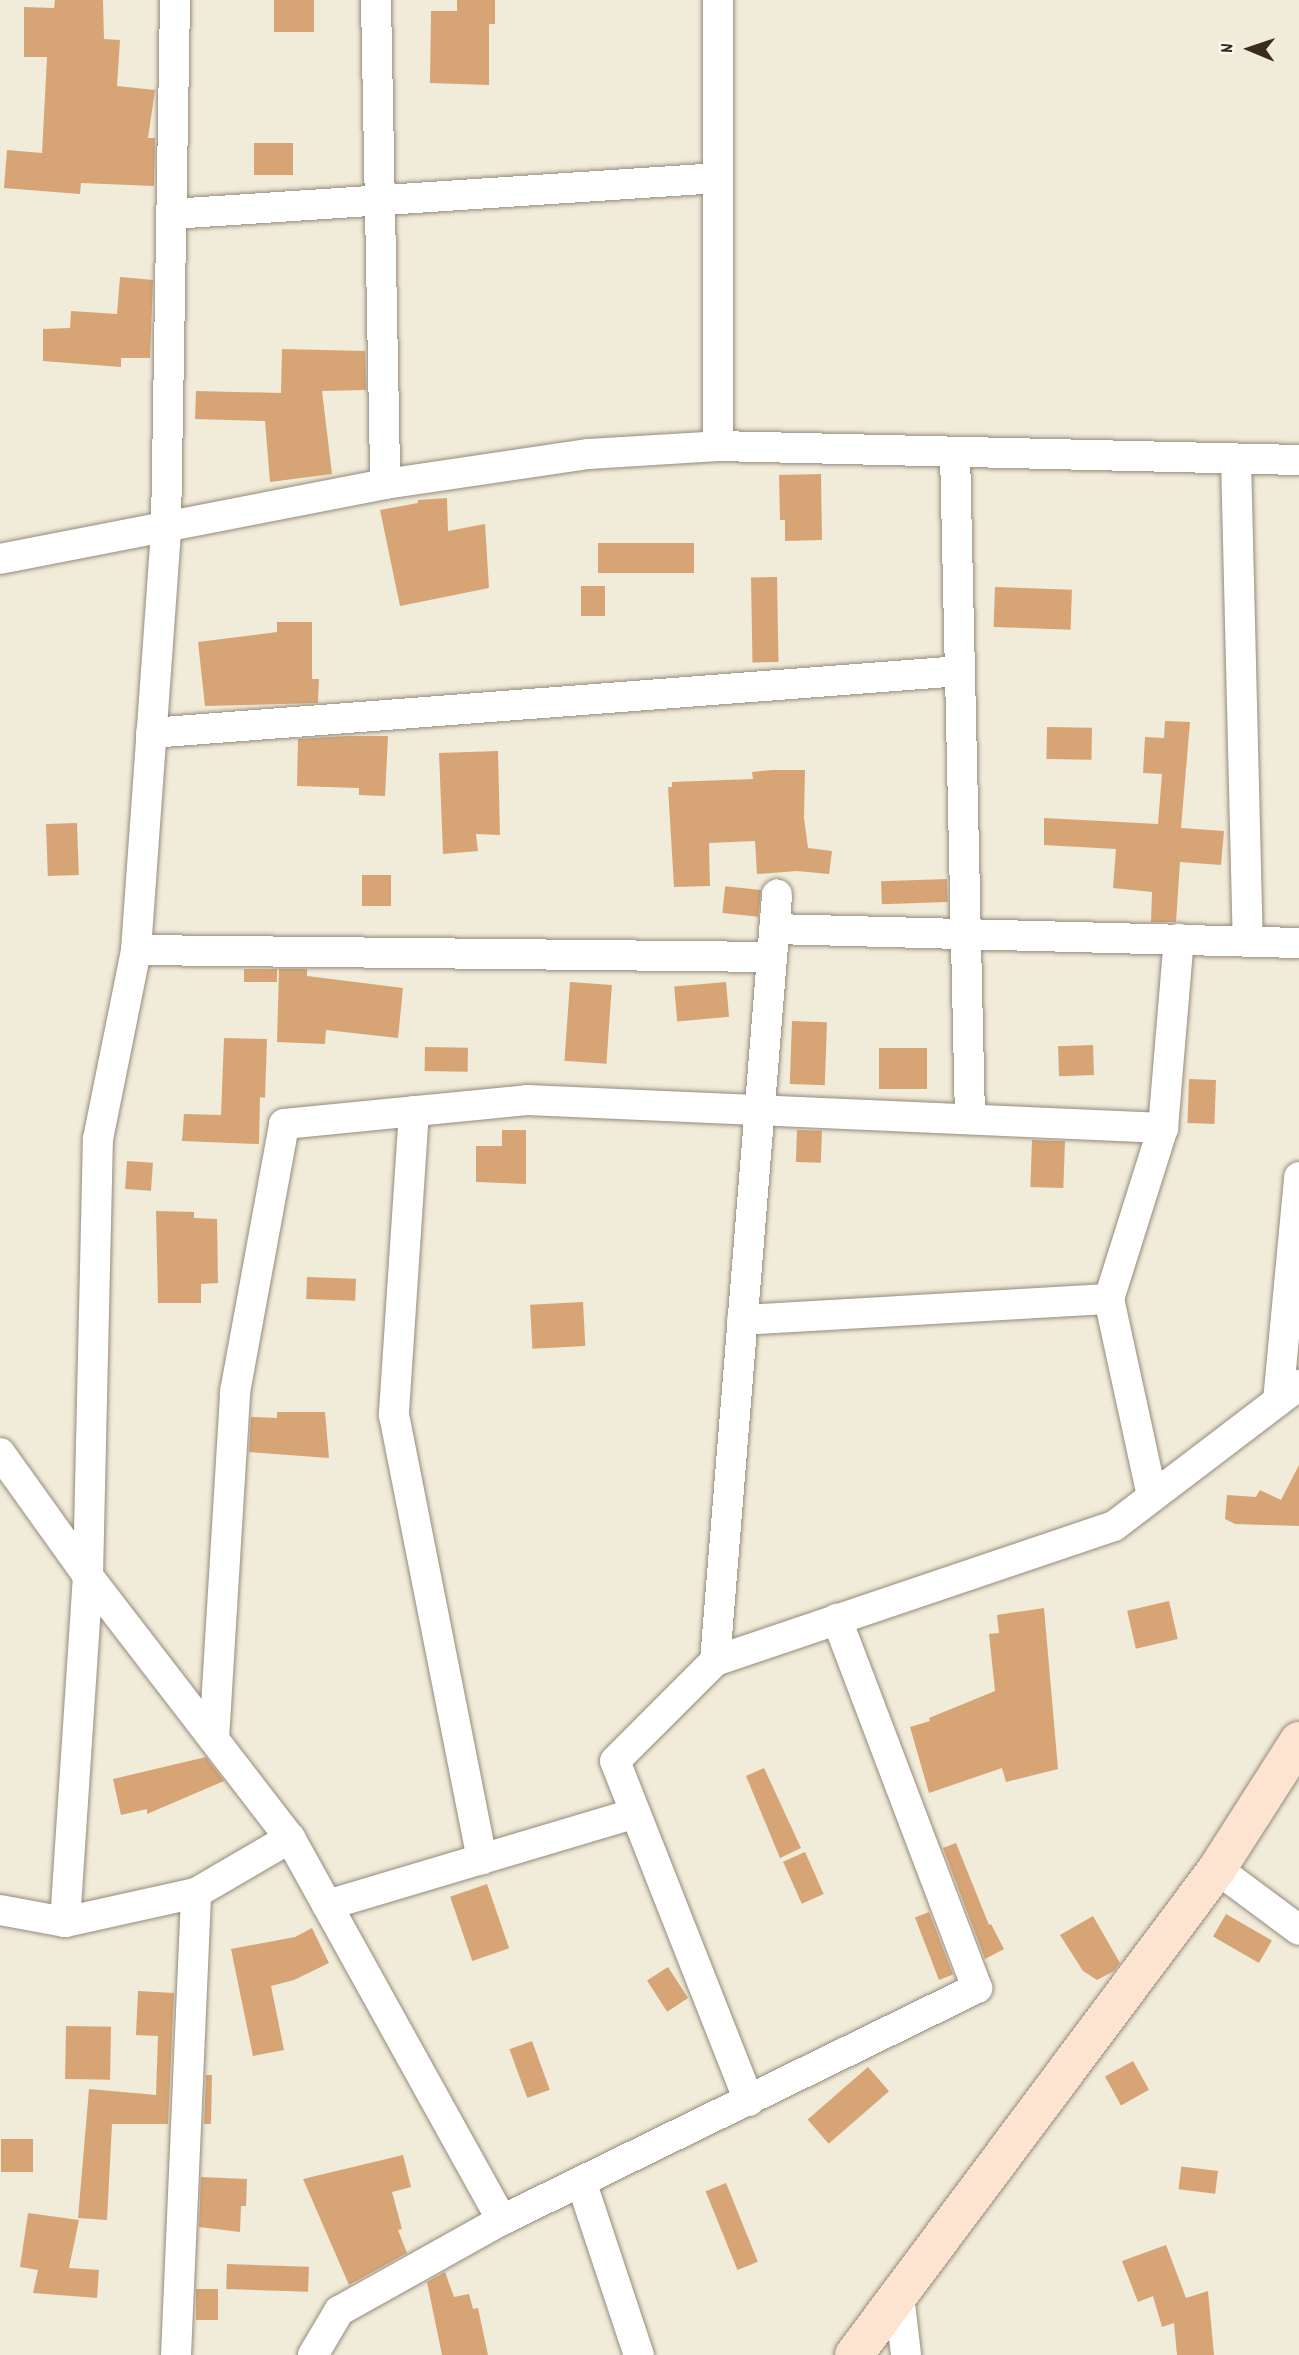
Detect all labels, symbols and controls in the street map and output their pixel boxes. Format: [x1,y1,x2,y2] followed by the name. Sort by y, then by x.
[1215,14,1285,84] north arrow
[1215,43,1242,53] text: N

